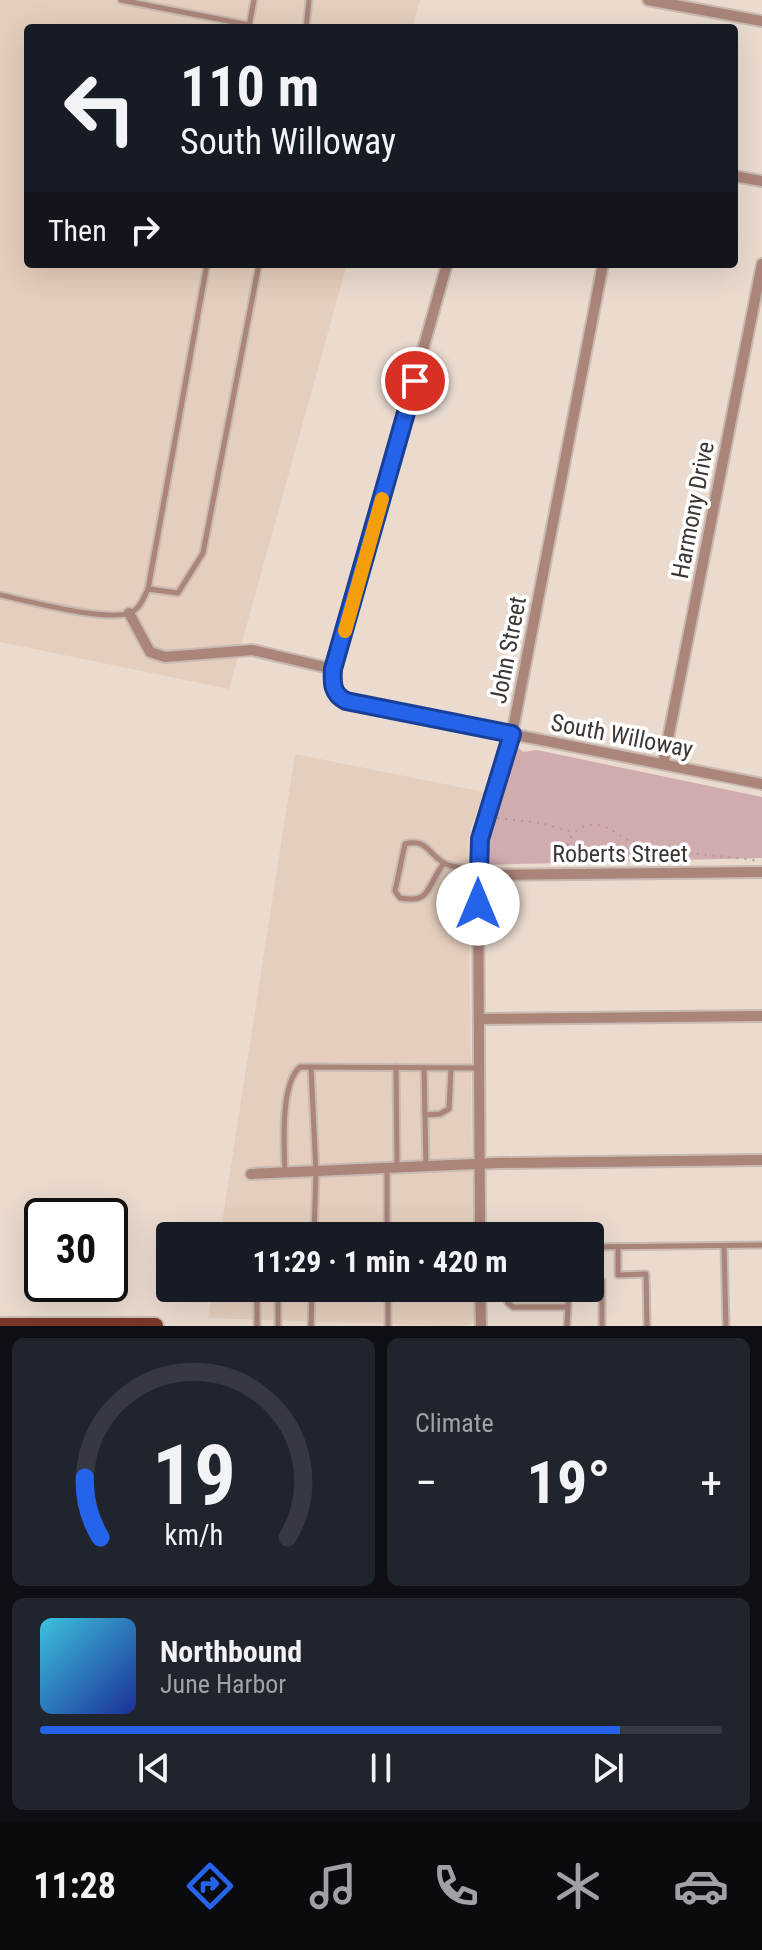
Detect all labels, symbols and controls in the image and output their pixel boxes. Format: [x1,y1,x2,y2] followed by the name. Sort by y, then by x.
[180,54,319,120] text: 110 m
[48,56,152,160] icon: left
[180,121,396,163] text: South Willoway
[123,208,167,252] icon: right
[48,213,107,248] text: Then
[381,347,449,415] pin
[393,359,437,403] icon: arrive
[666,439,720,581] street label: Harmony Drive
[484,594,532,706] street label: John Street
[549,709,695,763] street label: South Willoway
[552,840,688,868] street label: Roberts Street
[436,862,520,946] position arrow
[24,1198,128,1302] speed limit sign: 30
[253,1244,507,1279] text: 11:29 · 1 min · 420 m
[415,1408,494,1438] text: Climate
[151,1427,236,1524] text: 19
[527,1447,611,1518] text: 19°
[415,1457,437,1509] text: −
[700,1457,722,1509] text: +
[164,1518,223,1552] text: km/h
[160,1634,302,1669] text: Northbound
[160,1669,286,1699] text: June Harbor
[132,1746,176,1790] icon: previous
[359,1746,403,1790] icon: pause
[586,1746,630,1790] icon: next
[182,1858,238,1914] icon: directions
[305,1858,361,1914] icon: music
[428,1858,484,1914] icon: phone
[550,1858,606,1914] icon: climate
[673,1858,729,1914] icon: car
[33,1865,116,1907] text: 11:28

